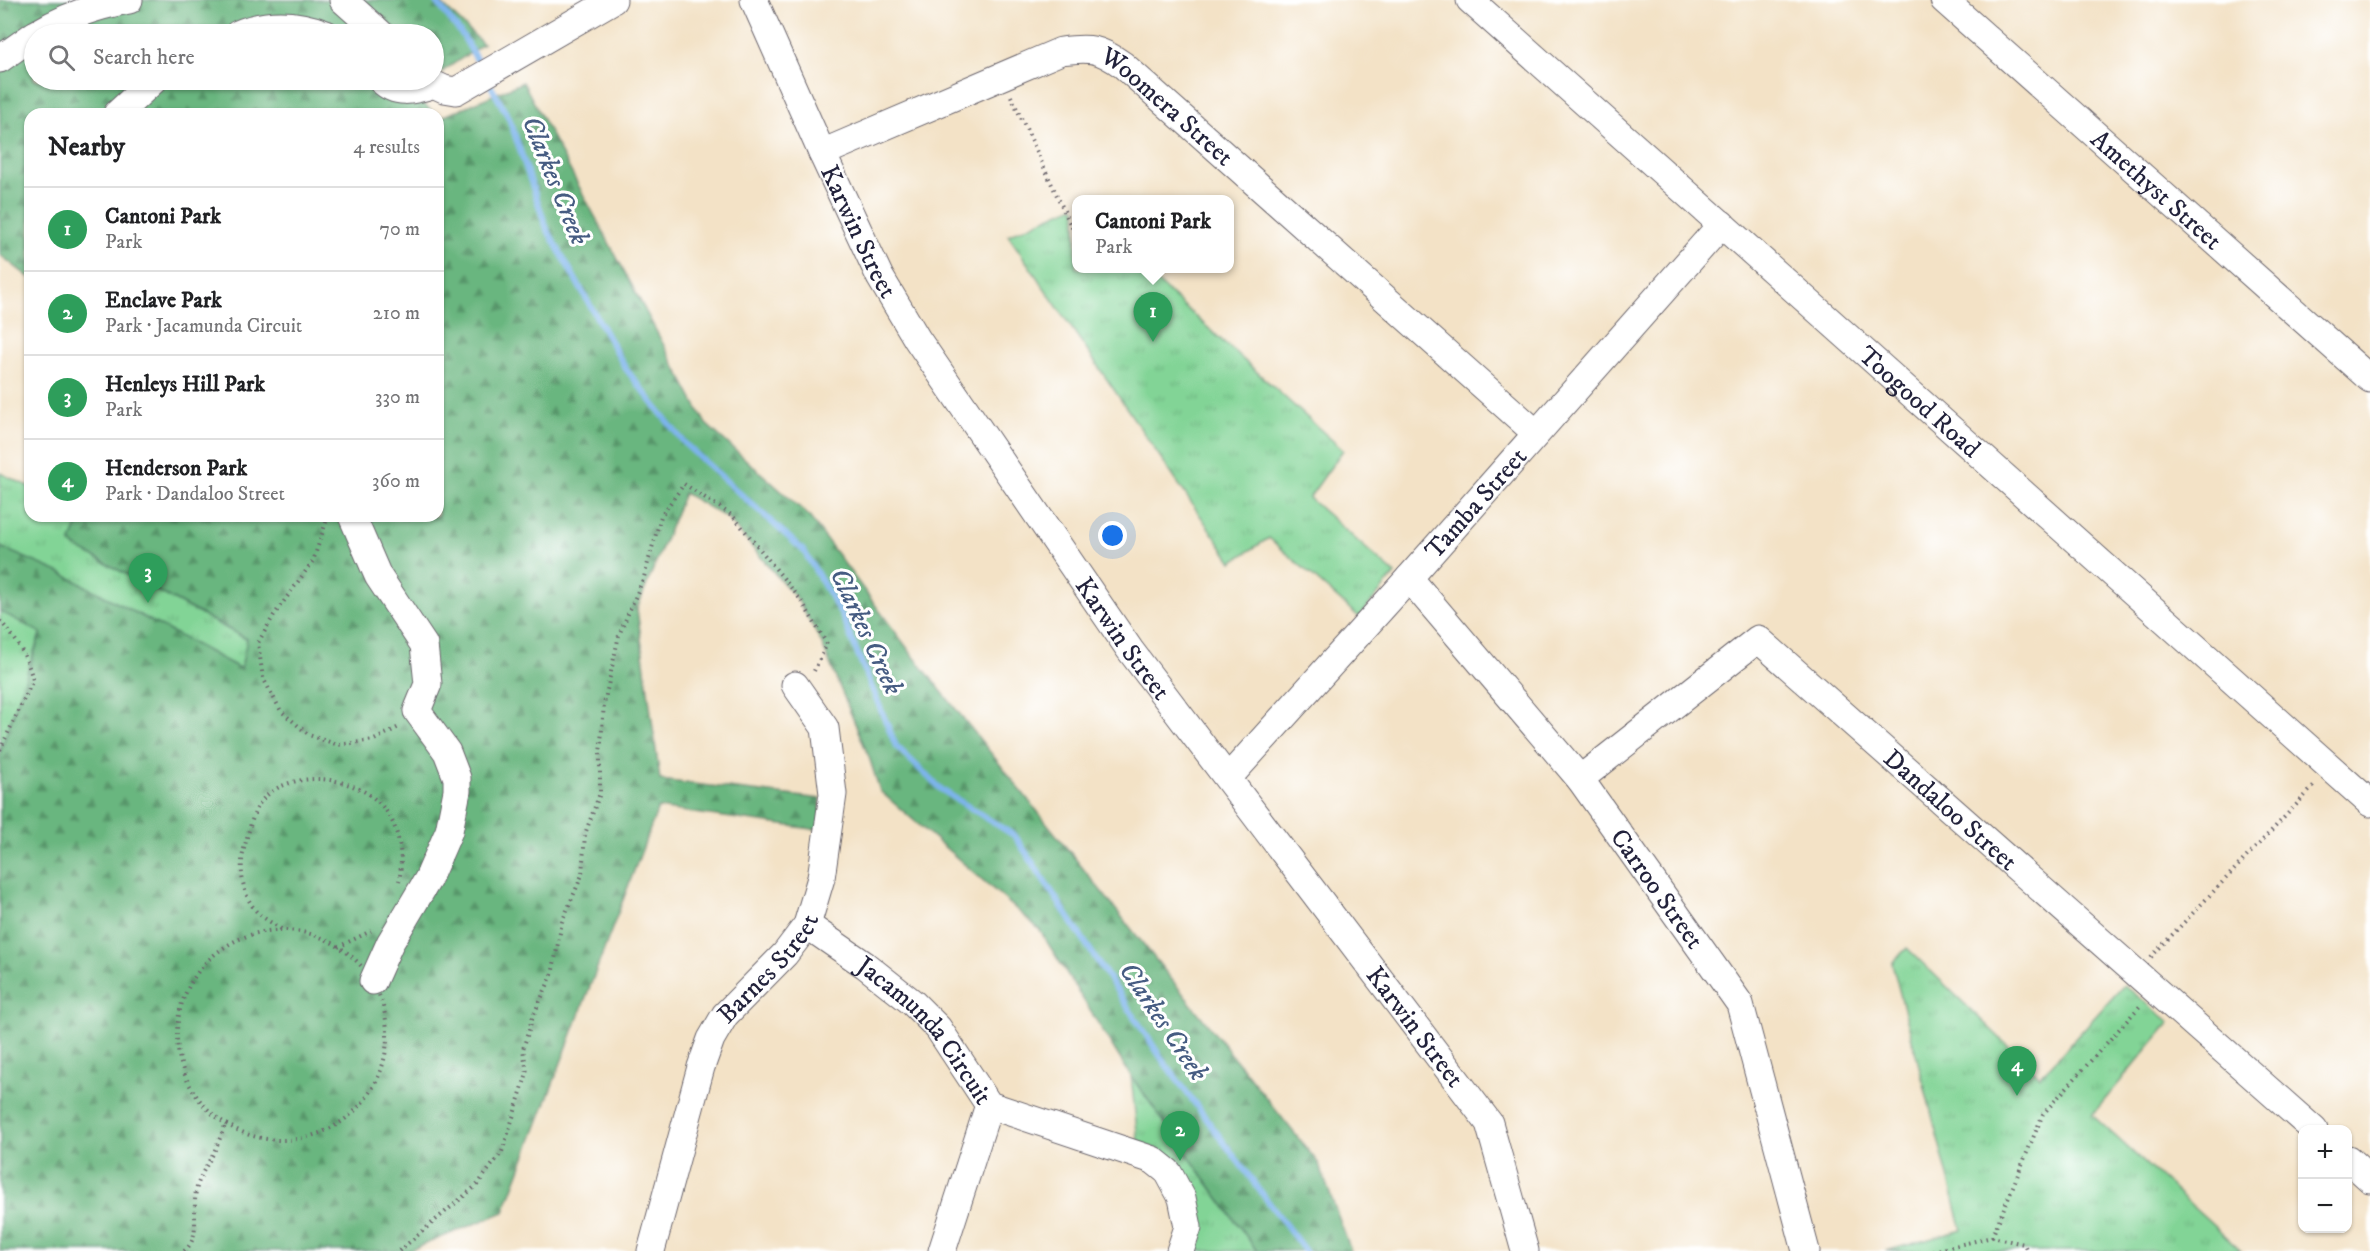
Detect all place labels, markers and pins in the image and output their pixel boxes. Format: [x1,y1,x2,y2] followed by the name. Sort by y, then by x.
[1134,292,1172,342] pin: 1
[128,554,168,603] pin: 3
[1998,1046,2036,1096] pin: 4
[1160,1112,1200,1161] pin: 2

